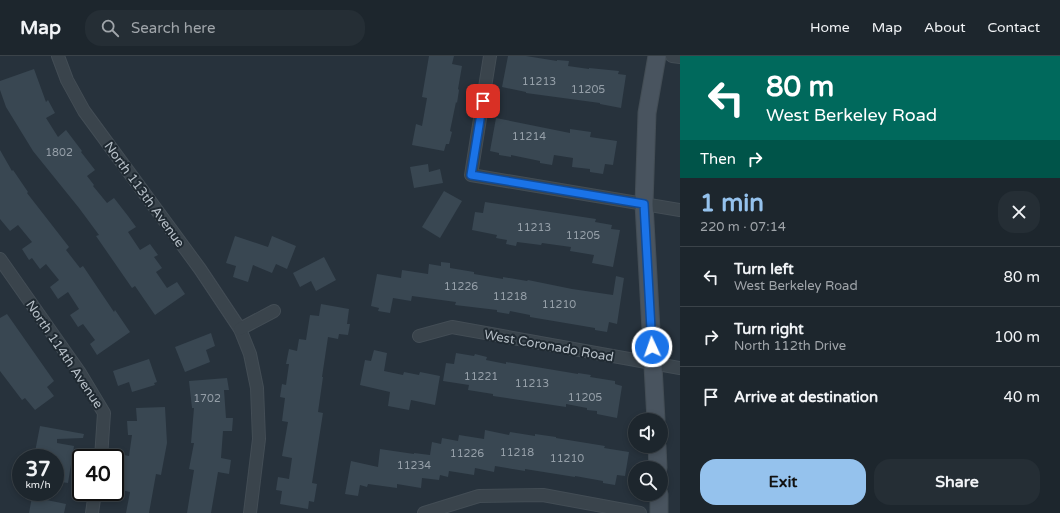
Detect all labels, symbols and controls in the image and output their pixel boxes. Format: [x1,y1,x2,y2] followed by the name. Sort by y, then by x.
[85,10,365,46] search box
[20,17,61,39] text: Map
[99,17,121,39] icon: search
[131,19,215,37] text: Search here
[810,19,850,36] text: Home
[872,19,902,36] text: Map
[924,19,966,36] text: About
[988,19,1040,36] text: Contact
[766,70,834,104] text: 80 m
[700,72,752,124] icon: left
[522,75,556,88] house number: 11213
[571,83,605,96] house number: 11205
[466,84,500,118] pin
[472,90,494,112] icon: arrive
[766,104,937,126] text: West Berkeley Road
[512,130,546,143] house number: 11214
[100,139,188,251] street label: North 113th Avenue
[45,146,73,159] house number: 1802
[744,148,766,170] icon: right
[700,150,736,168] text: Then
[700,189,764,218] text: 1 min
[998,191,1040,233] button: close
[700,219,786,235] text: 220 m · 07:14
[517,221,551,234] house number: 11213
[566,229,600,242] house number: 11205
[734,260,794,278] text: Turn left
[700,266,722,288] icon: left
[1003,268,1040,286] text: 80 m
[734,278,858,294] text: West Berkeley Road
[444,280,478,293] house number: 11226
[493,290,527,303] house number: 11218
[22,298,106,412] street label: North 114th Avenue
[542,298,576,311] house number: 11210
[734,320,804,338] text: Turn right
[631,326,673,368] position arrow
[700,326,722,348] icon: right
[483,327,615,365] street label: West Coronado Road
[994,328,1040,346] text: 100 m
[734,338,846,354] text: North 112th Drive
[464,370,498,383] house number: 11221
[515,377,549,390] house number: 11213
[700,386,722,408] icon: arrive
[734,388,878,406] text: Arrive at destination
[1003,388,1040,406] text: 40 m
[568,391,602,404] house number: 11205
[193,392,221,405] house number: 1702
[628,413,668,501] map controls
[628,413,668,453] button: sound
[500,446,534,459] house number: 11218
[450,447,484,460] house number: 11226
[72,449,124,501] speed limit sign: 40
[550,452,584,465] house number: 11210
[25,458,51,482] text: 37
[397,459,431,472] house number: 11234
[700,459,866,505] button: Exit
[874,459,1040,505] button: Share
[628,461,668,501] button: search
[25,479,51,491] text: km/h

